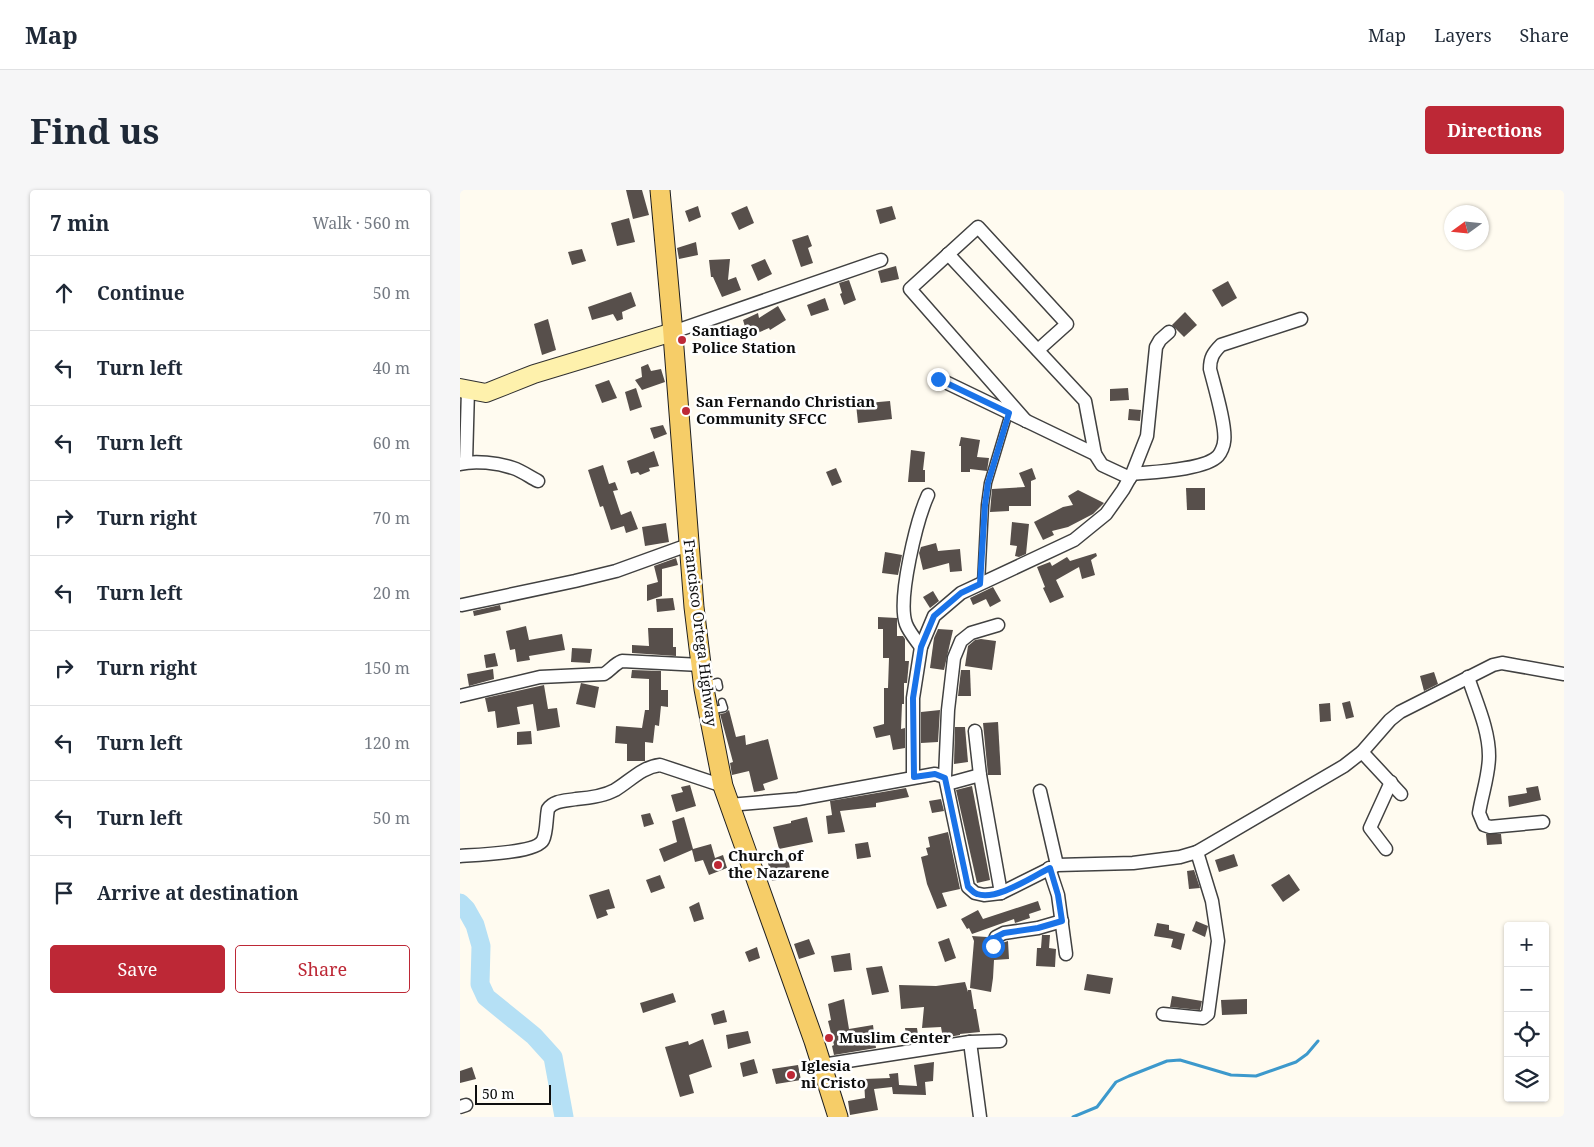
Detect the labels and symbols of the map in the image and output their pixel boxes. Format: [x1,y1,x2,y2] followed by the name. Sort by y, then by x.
[1444,205,1489,250] north arrow
[692,320,796,357] place label: Santiago Police Station
[676,334,688,346] marker: Santiago Police Station
[927,368,950,391] route end
[696,391,875,428] place label: San Fernando Christian Community SFCC
[680,405,692,417] marker: San Fernando Christian Community SFCC
[680,538,722,728] street label: Francisco Ortega Highway
[728,845,829,882] place label: Church of the Nazarene
[712,859,724,871] marker: Church of the Nazarene
[982,935,1005,958] route start
[839,1027,951,1047] place label: Muslim Center
[823,1032,835,1044] marker: Muslim Center
[801,1055,866,1092] place label: Iglesia ni Cristo
[785,1069,797,1081] marker: Iglesia ni Cristo
[475,1082,551,1105] scale bar

